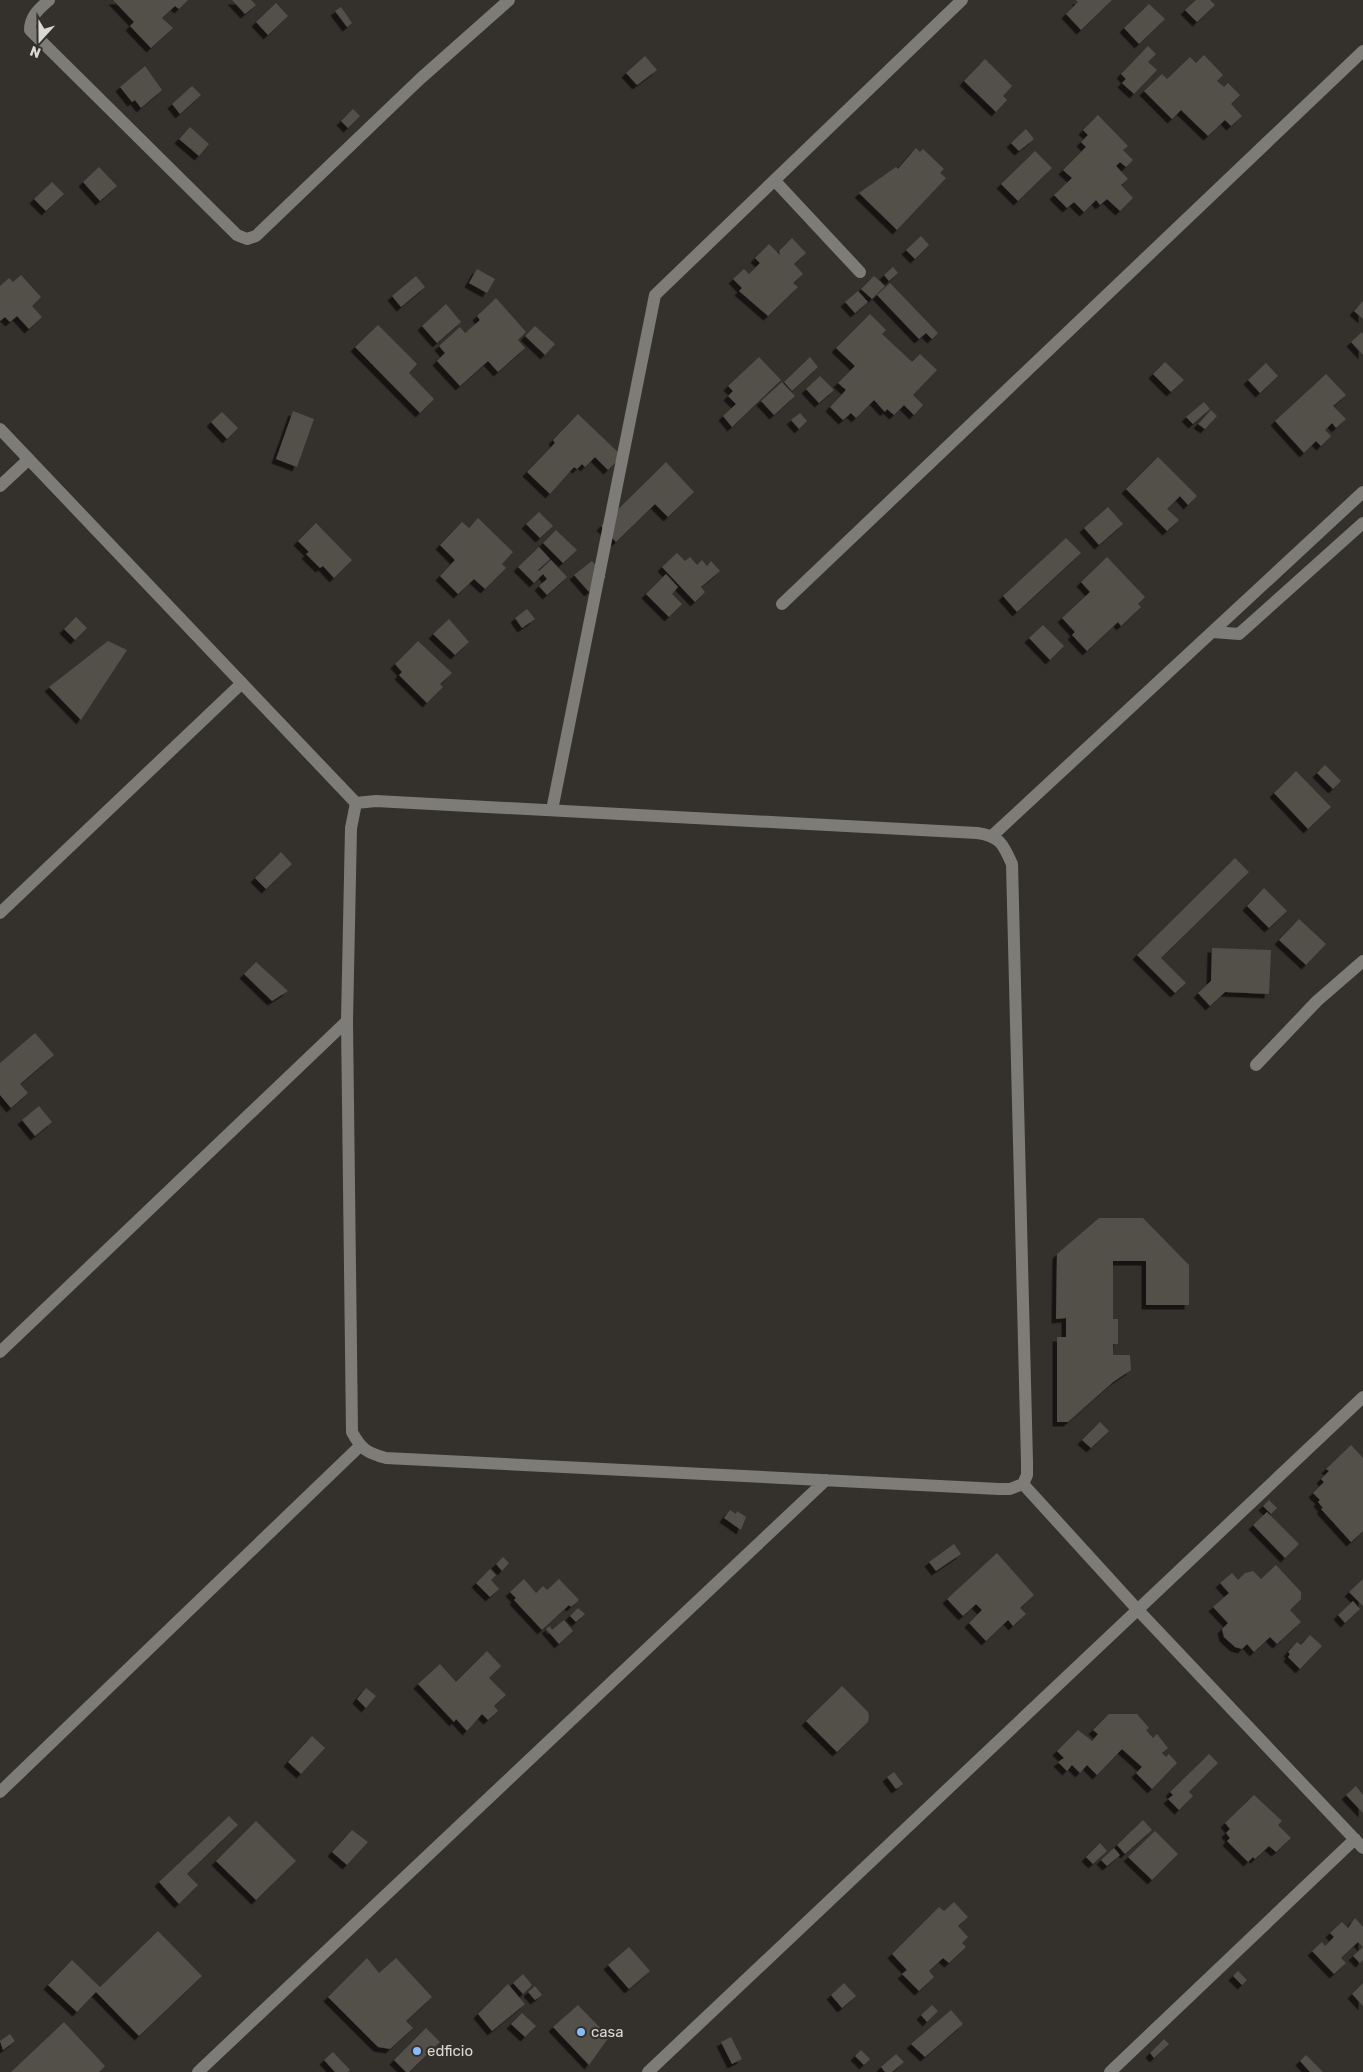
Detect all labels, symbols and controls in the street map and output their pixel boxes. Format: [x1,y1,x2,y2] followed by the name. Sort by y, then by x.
[15,15,65,65] north arrow
[28,42,43,61] text: N
[591,2023,624,2041] place label: casa
[575,2026,587,2038] marker: casa
[427,2042,473,2060] place label: edficio
[411,2045,423,2057] marker: edficio

